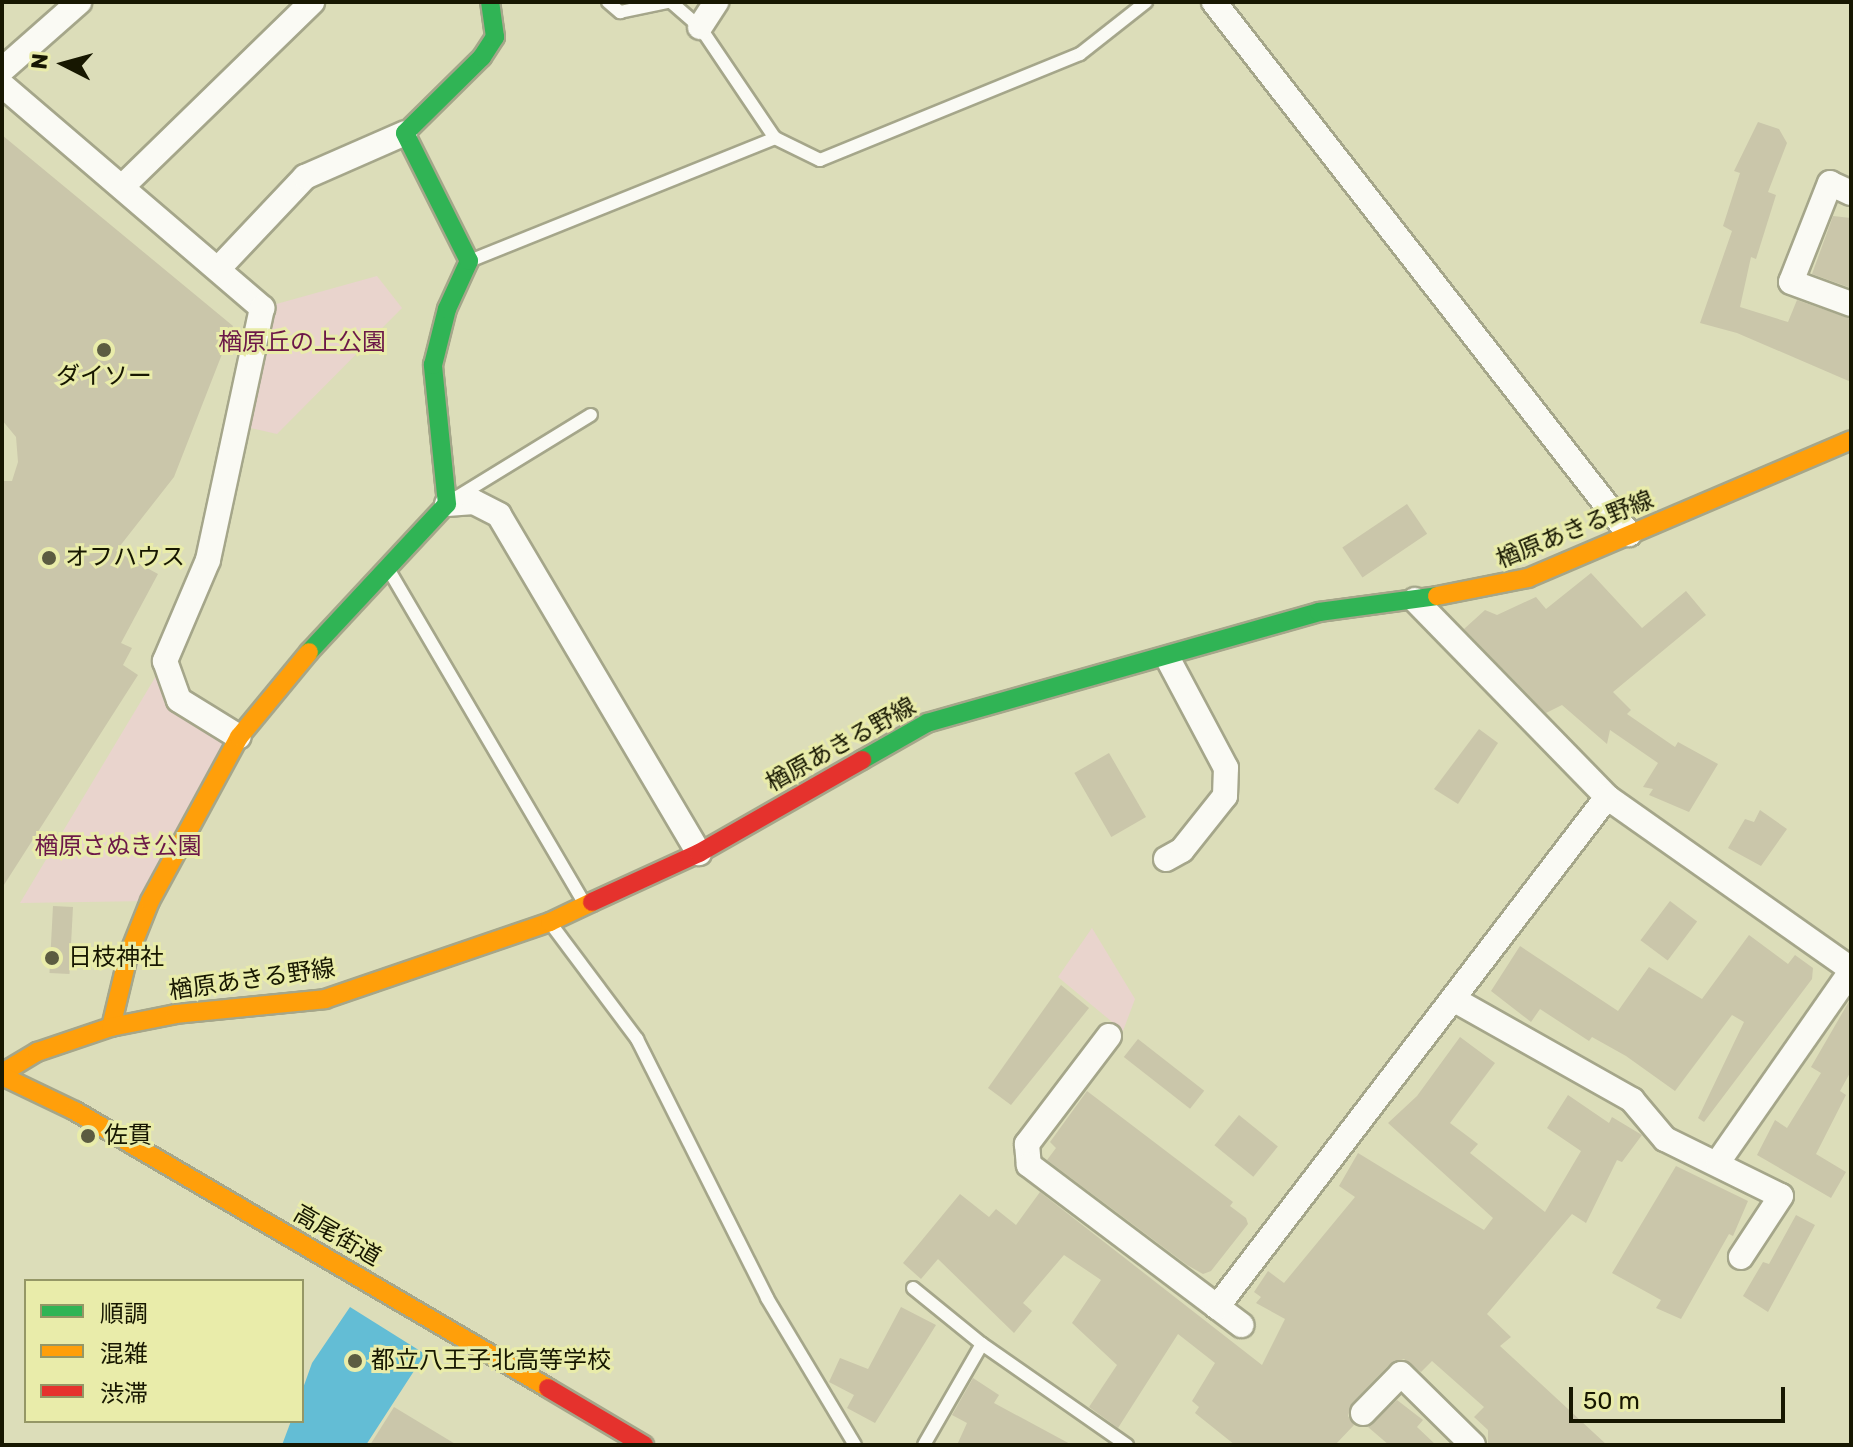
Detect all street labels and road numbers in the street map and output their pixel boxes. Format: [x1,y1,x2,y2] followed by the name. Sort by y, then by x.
[1492,485,1658,575] street label: 楢原あきる野線
[761,692,921,798] street label: 楢原あきる野線
[167,954,337,1006] street label: 楢原あきる野線
[288,1200,386,1272] street label: 高尾街道

